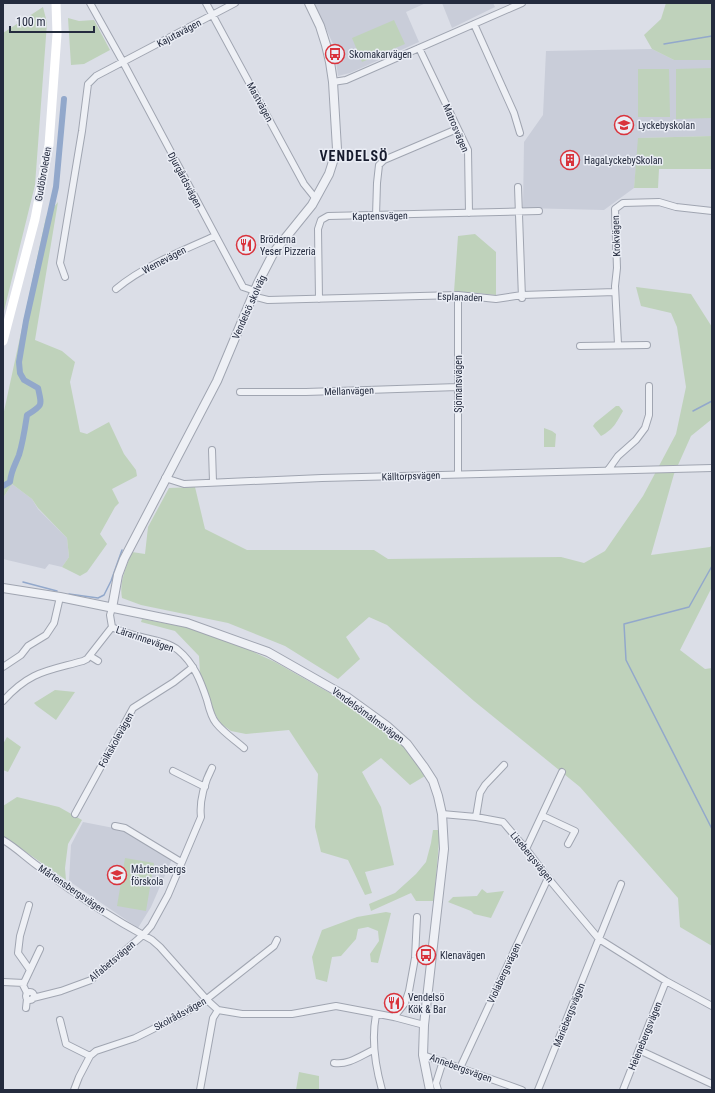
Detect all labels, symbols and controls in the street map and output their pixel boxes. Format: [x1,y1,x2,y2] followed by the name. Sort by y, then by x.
[10,8,94,34] scale bar
[16,15,46,29] text: 100 m
[155,17,203,49] street label: Kajutavägen
[324,43,346,65] bus stop icon: Skomakarvägen
[349,49,412,60] place label: Skomakarvägen
[245,80,275,124] street label: Mastvägen
[441,102,471,154] street label: Matrosvägen
[613,114,635,136] school or university icon: Lyckebyskolan
[638,120,695,131] place label: Lyckebyskolan
[33,146,53,202] street label: Gudöbroleden
[319,148,389,164] district label: VENDELSÖ
[559,149,581,171] building icon: HagaLyckebySkolan
[166,150,204,210] street label: Djurgårdsvägen
[584,155,662,166] place label: HagaLyckebySkolan
[352,210,408,222] street label: Kaptensvägen
[610,215,622,257] street label: Krokvägen
[235,234,257,256] restaurant icon: Bröderna Yeser Pizzeria
[260,234,316,257] place label: Bröderna Yeser Pizzeria
[140,244,188,276] street label: Wemevägen
[230,273,268,341] street label: Vendelsö skolväg
[437,291,483,303] street label: Esplanaden
[453,355,464,413] street label: Sjömansvägen
[324,385,374,397] street label: Mellanvägen
[381,469,441,483] street label: Källtorpsvägen
[115,624,175,654] street label: Lärarinnevägen
[330,685,406,745] street label: Vendelsömalmsvägen
[96,711,136,769] street label: Folkskolevägen
[508,830,556,885] street label: Lisebergsvägen
[37,863,108,916] street label: Mårtensbergsvägen
[106,864,128,886] school or university icon: Mårtensbergs förskola
[131,864,186,887] place label: Mårtensbergs förskola
[87,938,137,983] street label: Alfabetsvägen
[485,941,523,1005] street label: Violabergsvägen
[415,944,437,966] bus stop icon: Klenavägen
[440,950,486,961] place label: Klenavägen
[551,981,587,1049] street label: Mariebergsvägen
[383,992,405,1014] restaurant icon: Vendelsö Kök & Bar
[408,992,446,1015] place label: Vendelsö Kök & Bar
[152,995,208,1033] street label: Skolrådsvägen
[626,1000,664,1072] street label: Helenebergsvägen
[428,1052,494,1084] street label: Annebergsvägen

